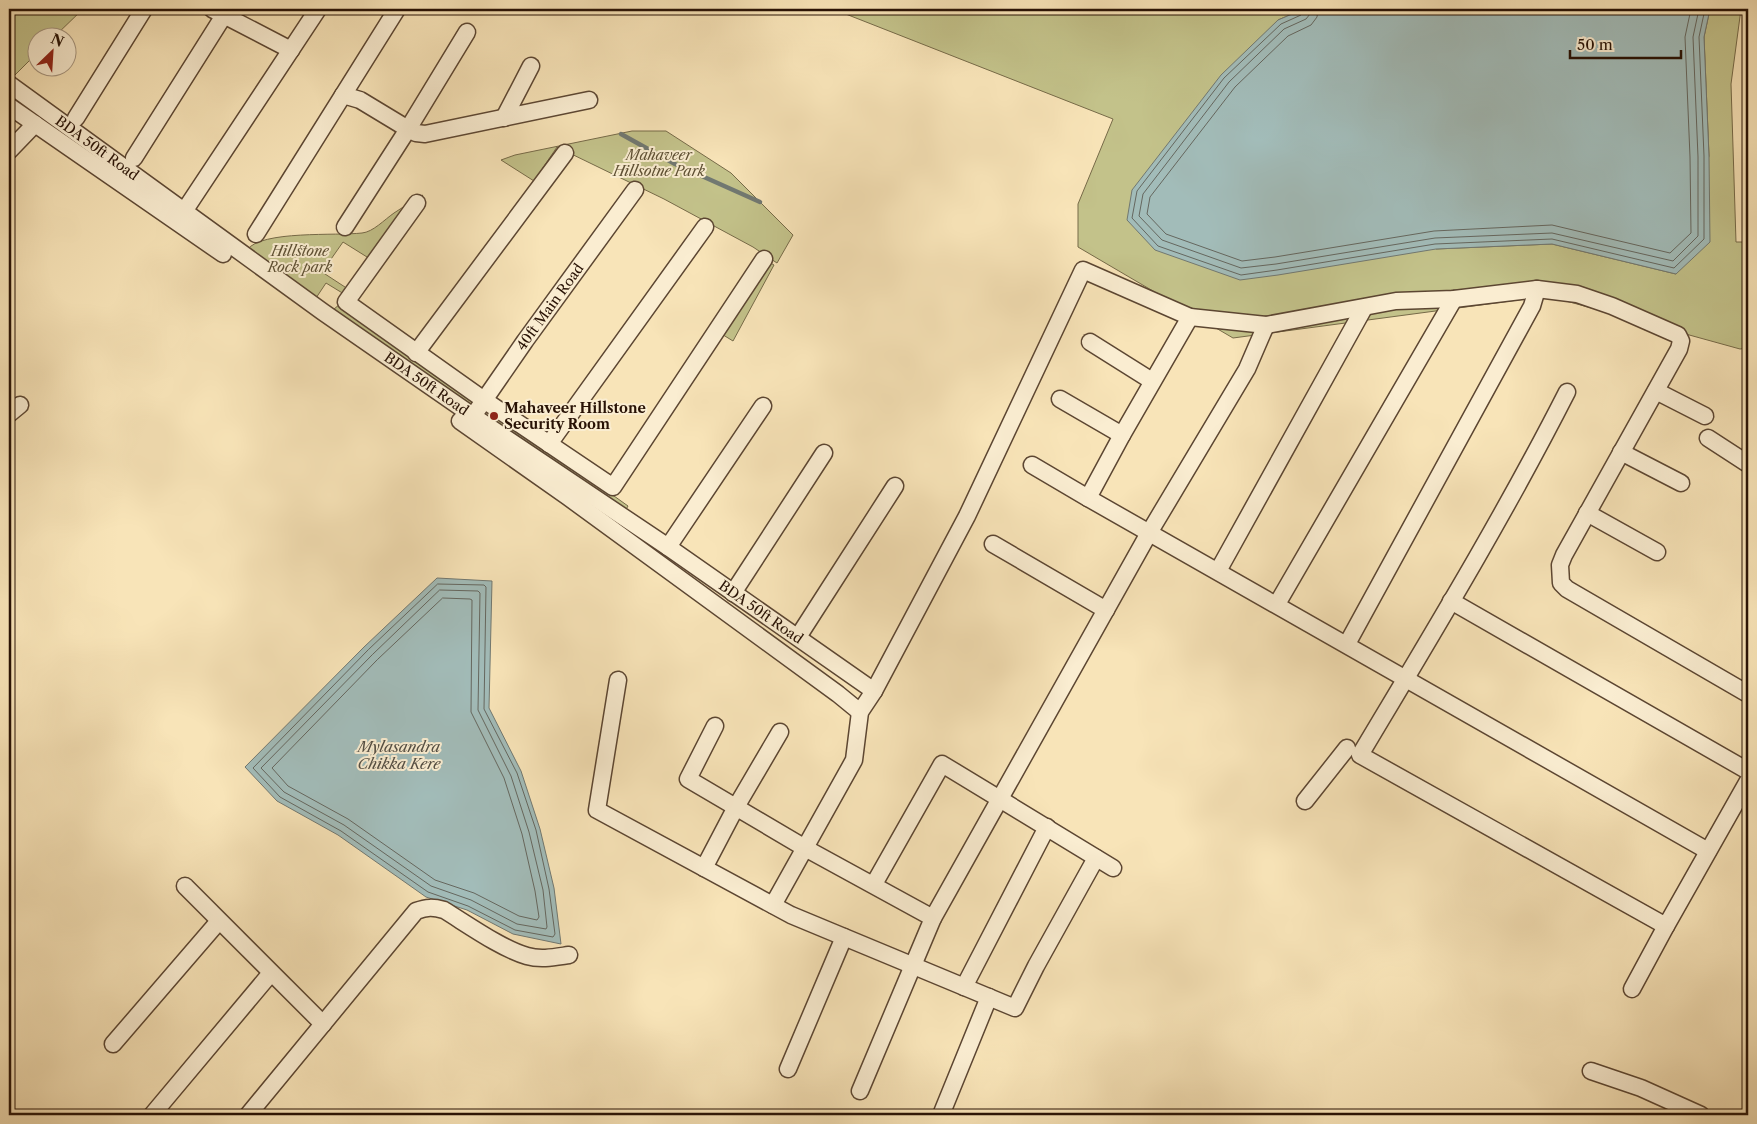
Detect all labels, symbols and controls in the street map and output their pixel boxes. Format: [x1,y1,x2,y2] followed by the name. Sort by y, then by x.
[28,28,78,78] north arrow
[1570,28,1681,60] scale bar
[48,29,67,51] text: N
[1577,35,1613,54] text: 50 m
[52,112,143,185] street label: BDA 50ft Road
[612,146,706,180] park label: Mahaveer Hillsotne Park
[267,242,333,276] park label: Hillstone Rock park
[512,259,588,354] street label: 40ft Main Road
[381,348,473,420] street label: BDA 50ft Road
[504,399,646,433] place label: Mahaveer Hillstone Security Room
[488,410,500,422] marker: Mahaveer Hillstone Security Room
[715,576,807,648] street label: BDA 50ft Road
[356,737,441,773] water label: Mylasandra Chikka Kere

